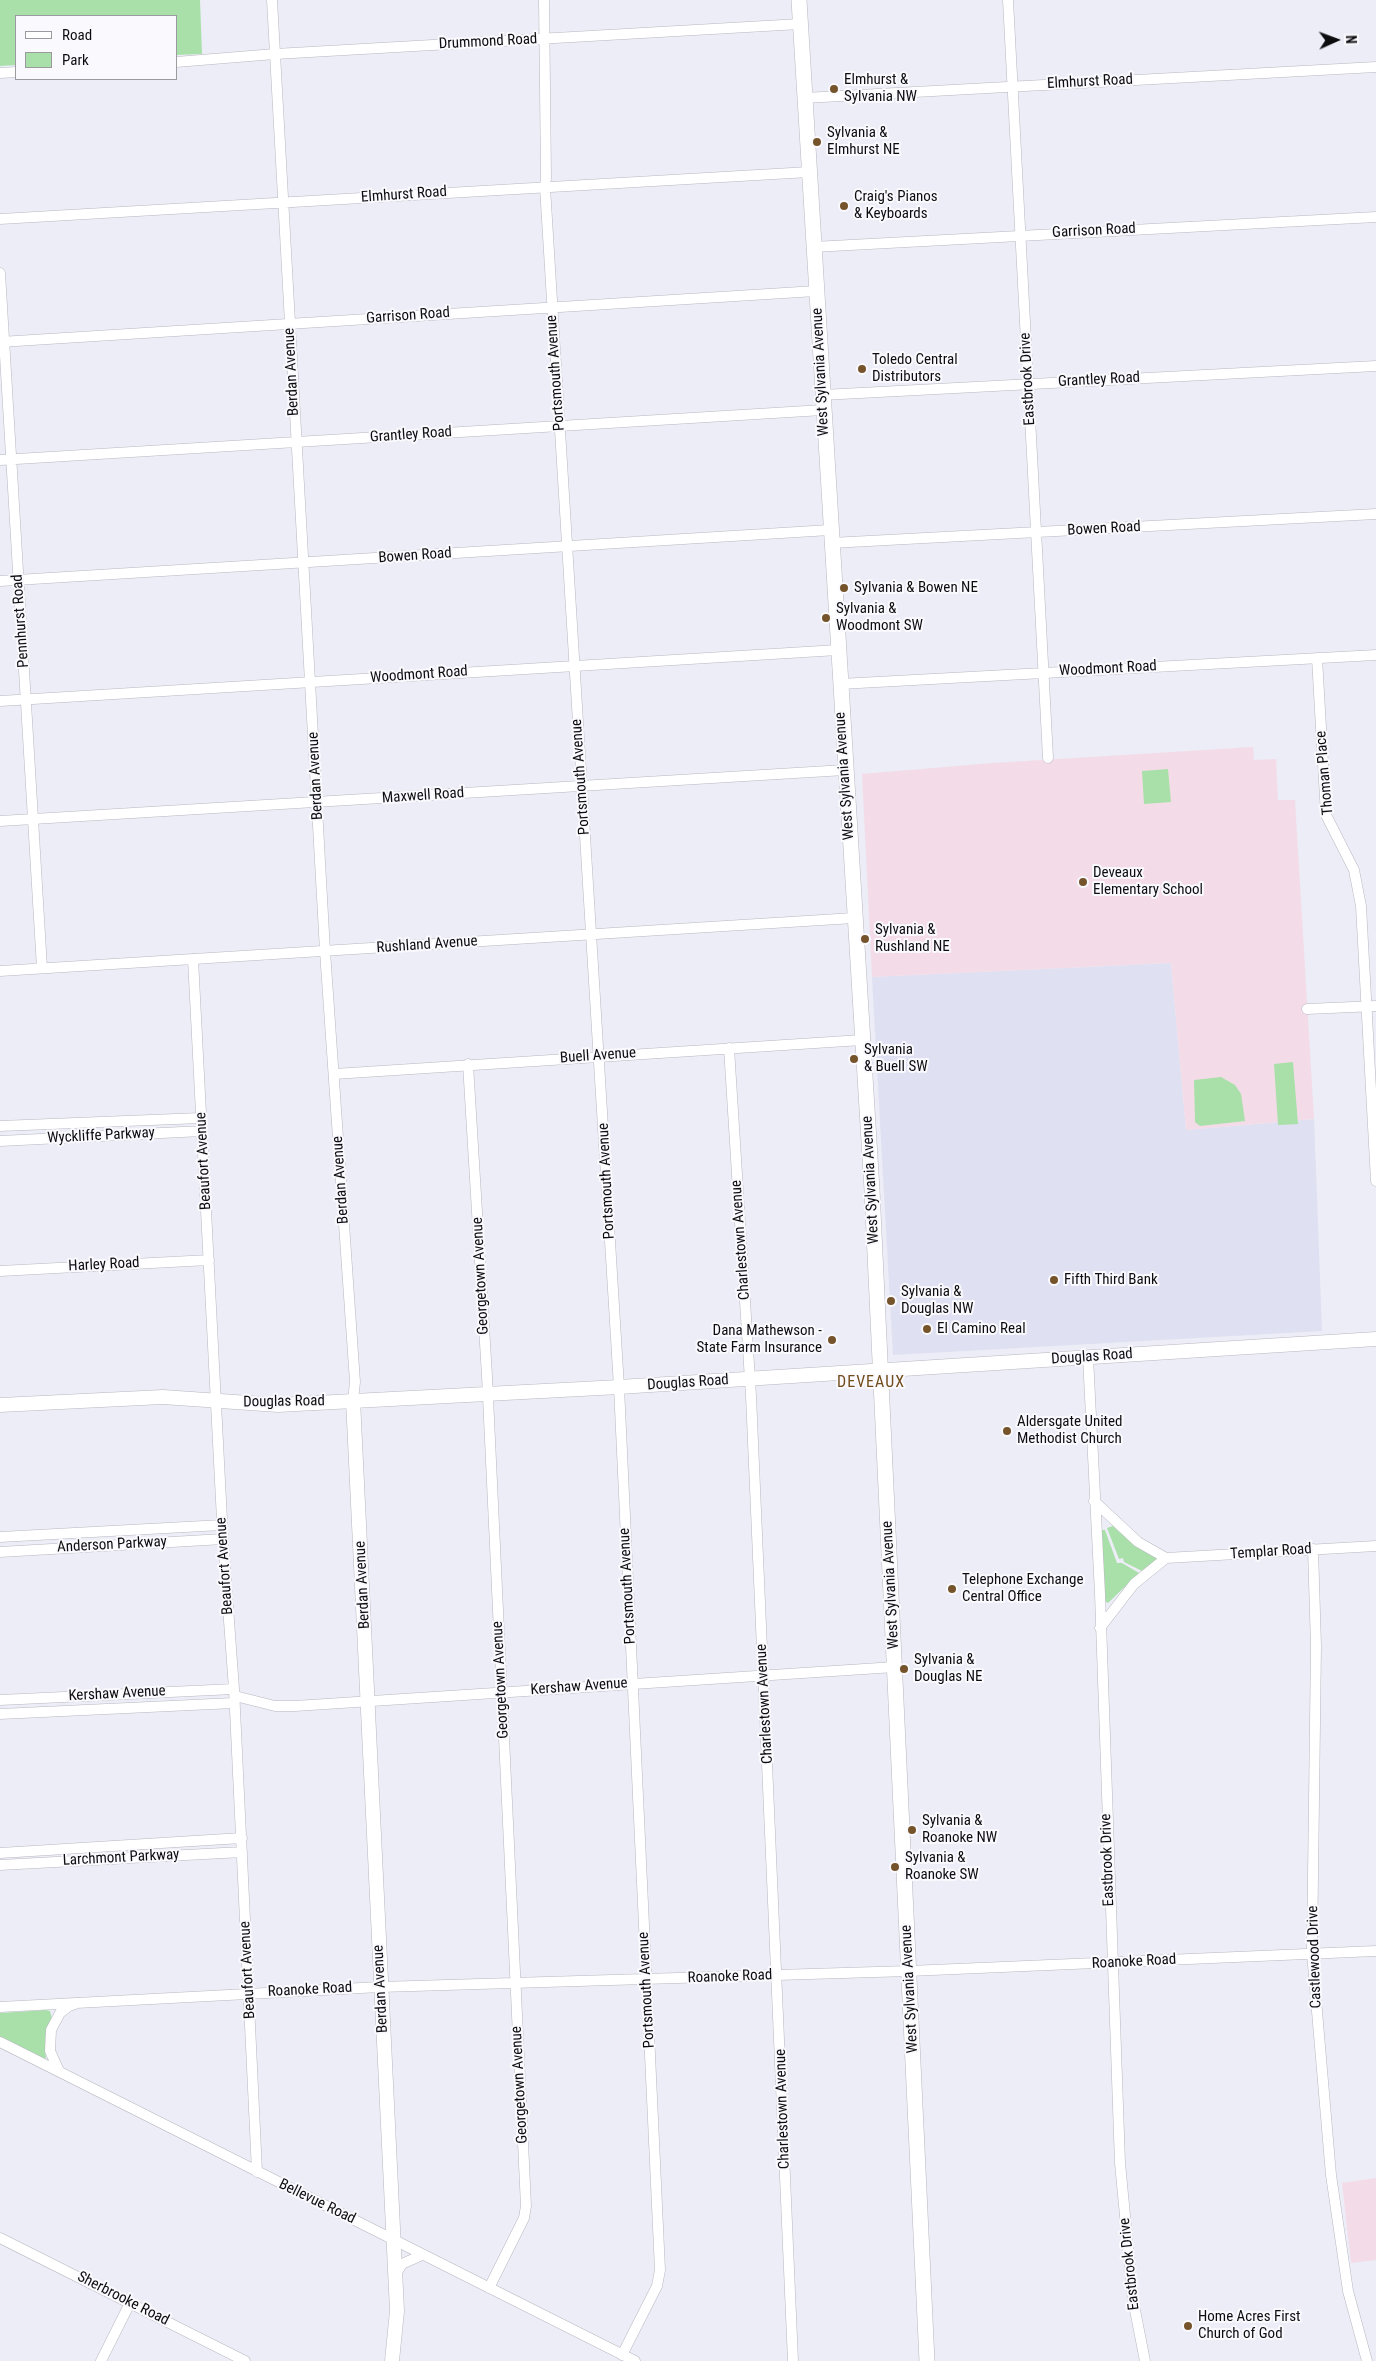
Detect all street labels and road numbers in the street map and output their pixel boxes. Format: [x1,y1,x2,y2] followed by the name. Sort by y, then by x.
[438,30,538,54] street label: Drummond Road
[1047,71,1133,93] street label: Elmhurst Road
[360,183,448,207] street label: Elmhurst Road
[1052,220,1136,242] street label: Garrison Road
[366,304,450,328] street label: Garrison Road
[809,307,833,437] street label: West Sylvania Avenue
[543,314,569,432] street label: Portsmouth Avenue
[281,328,303,416] street label: Berdan Avenue
[1017,332,1039,426] street label: Eastbrook Drive
[1057,369,1141,391] street label: Grantley Road
[369,423,453,447] street label: Grantley Road
[1067,518,1141,540] street label: Bowen Road
[378,544,452,568] street label: Bowen Road
[9,574,33,668] street label: Pennhurst Road
[1059,657,1157,681] street label: Woodmont Road
[370,663,468,687] street label: Woodmont Road
[832,711,858,841] street label: West Sylvania Avenue
[568,718,594,836] street label: Portsmouth Avenue
[1312,730,1338,816] street label: Thoman Place
[305,732,327,820] street label: Berdan Avenue
[381,784,465,808] street label: Maxwell Road
[376,932,478,958] street label: Rushland Avenue
[559,1044,637,1068] street label: Buell Avenue
[192,1112,216,1210] street label: Beaufort Avenue
[859,1115,883,1245] street label: West Sylvania Avenue
[595,1122,619,1240] street label: Portsmouth Avenue
[47,1124,155,1148] street label: Wyckliffe Parkway
[329,1135,353,1225] street label: Berdan Avenue
[728,1179,754,1301] street label: Charlestown Avenue
[469,1217,493,1335] street label: Georgetown Avenue
[68,1254,140,1276] street label: Harley Road
[1051,1345,1133,1369] street label: Douglas Road
[647,1371,729,1395] street label: Douglas Road
[243,1392,325,1412] street label: Douglas Road
[213,1517,237,1615] street label: Beaufort Avenue
[879,1520,903,1650] street label: West Sylvania Avenue
[616,1527,640,1645] street label: Portsmouth Avenue
[57,1533,167,1557] street label: Anderson Parkway
[1230,1540,1312,1564] street label: Templar Road
[352,1541,374,1629] street label: Berdan Avenue
[489,1621,513,1739] street label: Georgetown Avenue
[753,1643,777,1765] street label: Charlestown Avenue
[530,1675,628,1699] street label: Kershaw Avenue
[68,1682,166,1706] street label: Kershaw Avenue
[1097,1813,1119,1907] street label: Eastbrook Drive
[62,1846,180,1870] street label: Larchmont Parkway
[1304,1905,1326,2009] street label: Castlewood Drive
[236,1921,260,2019] street label: Beaufort Avenue
[898,1924,922,2054] street label: West Sylvania Avenue
[635,1931,659,2049] street label: Portsmouth Avenue
[370,1945,392,2033] street label: Berdan Avenue
[1091,1951,1177,1973] street label: Roanoke Road
[687,1967,773,1987] street label: Roanoke Road
[267,1979,353,2001] street label: Roanoke Road
[508,2026,532,2144] street label: Georgetown Avenue
[772,2049,794,2169] street label: Charlestown Avenue
[276,2176,358,2228] street label: Bellevue Road
[1116,2217,1144,2311] street label: Eastbrook Drive
[74,2268,172,2330] street label: Sherbrooke Road

